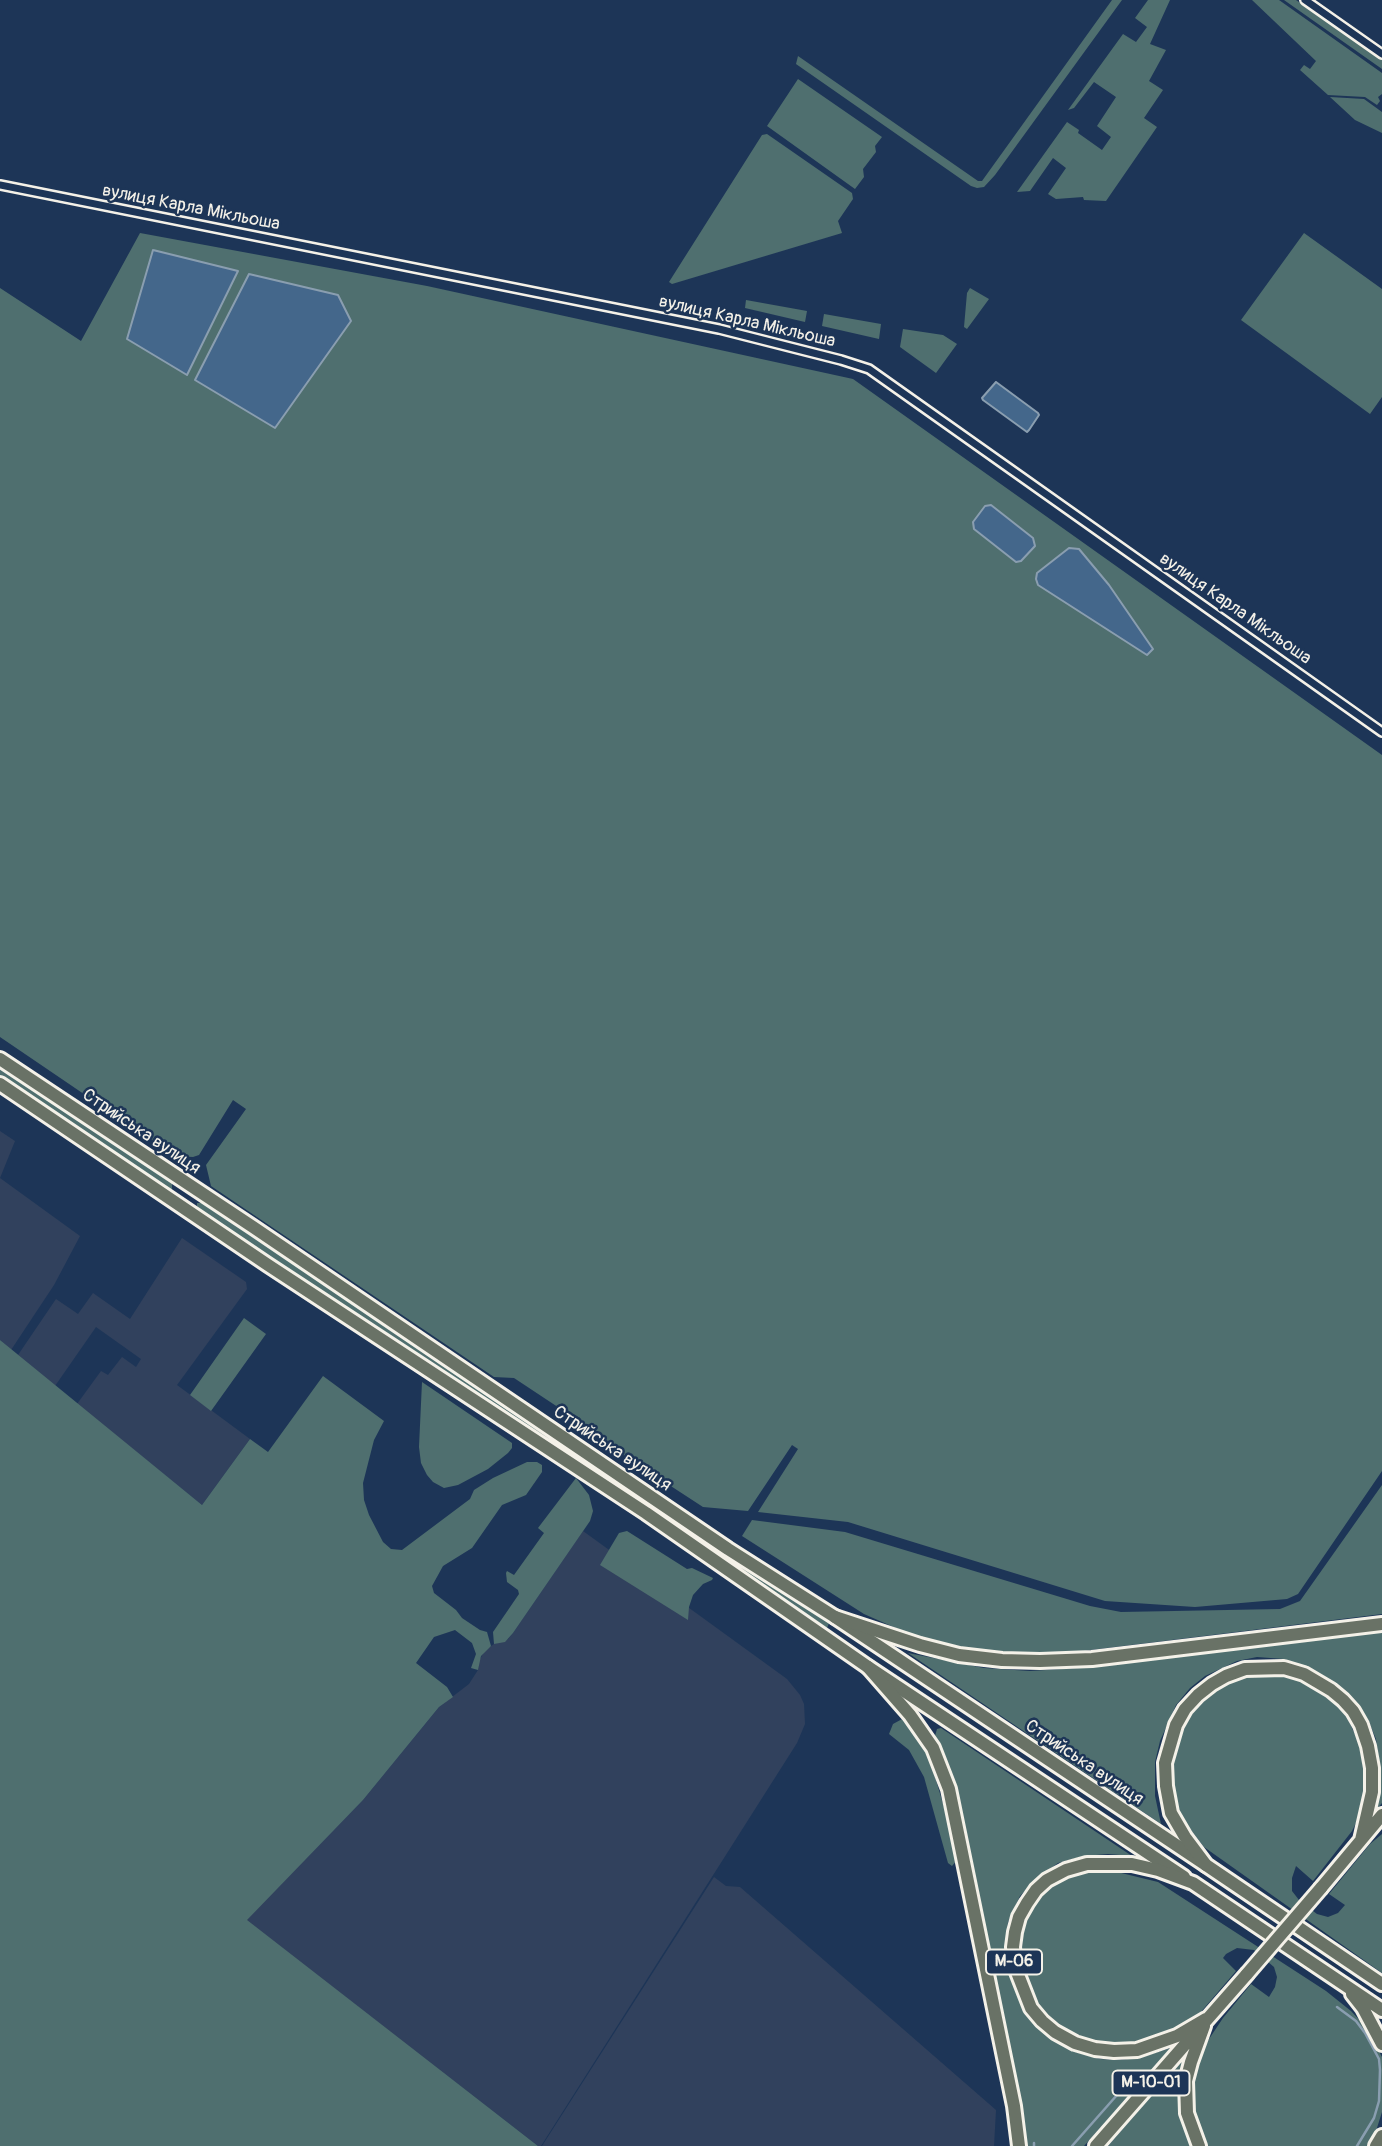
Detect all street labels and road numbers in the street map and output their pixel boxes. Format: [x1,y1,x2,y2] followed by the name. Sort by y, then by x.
[100,180,282,236] street label: вулиця Карла Мікльоша
[657,291,837,353] street label: вулиця Карла Мікльоша
[1155,548,1315,670] street label: вулиця Карла Мікльоша
[78,1084,204,1180] street label: Стрийська вулиця
[549,1401,675,1497] street label: Стрийська вулиця
[1021,1715,1147,1811] street label: Стрийська вулиця
[986,1950,1042,1974] road number: М-06
[1112,2070,1190,2096] road number: М-10-01

